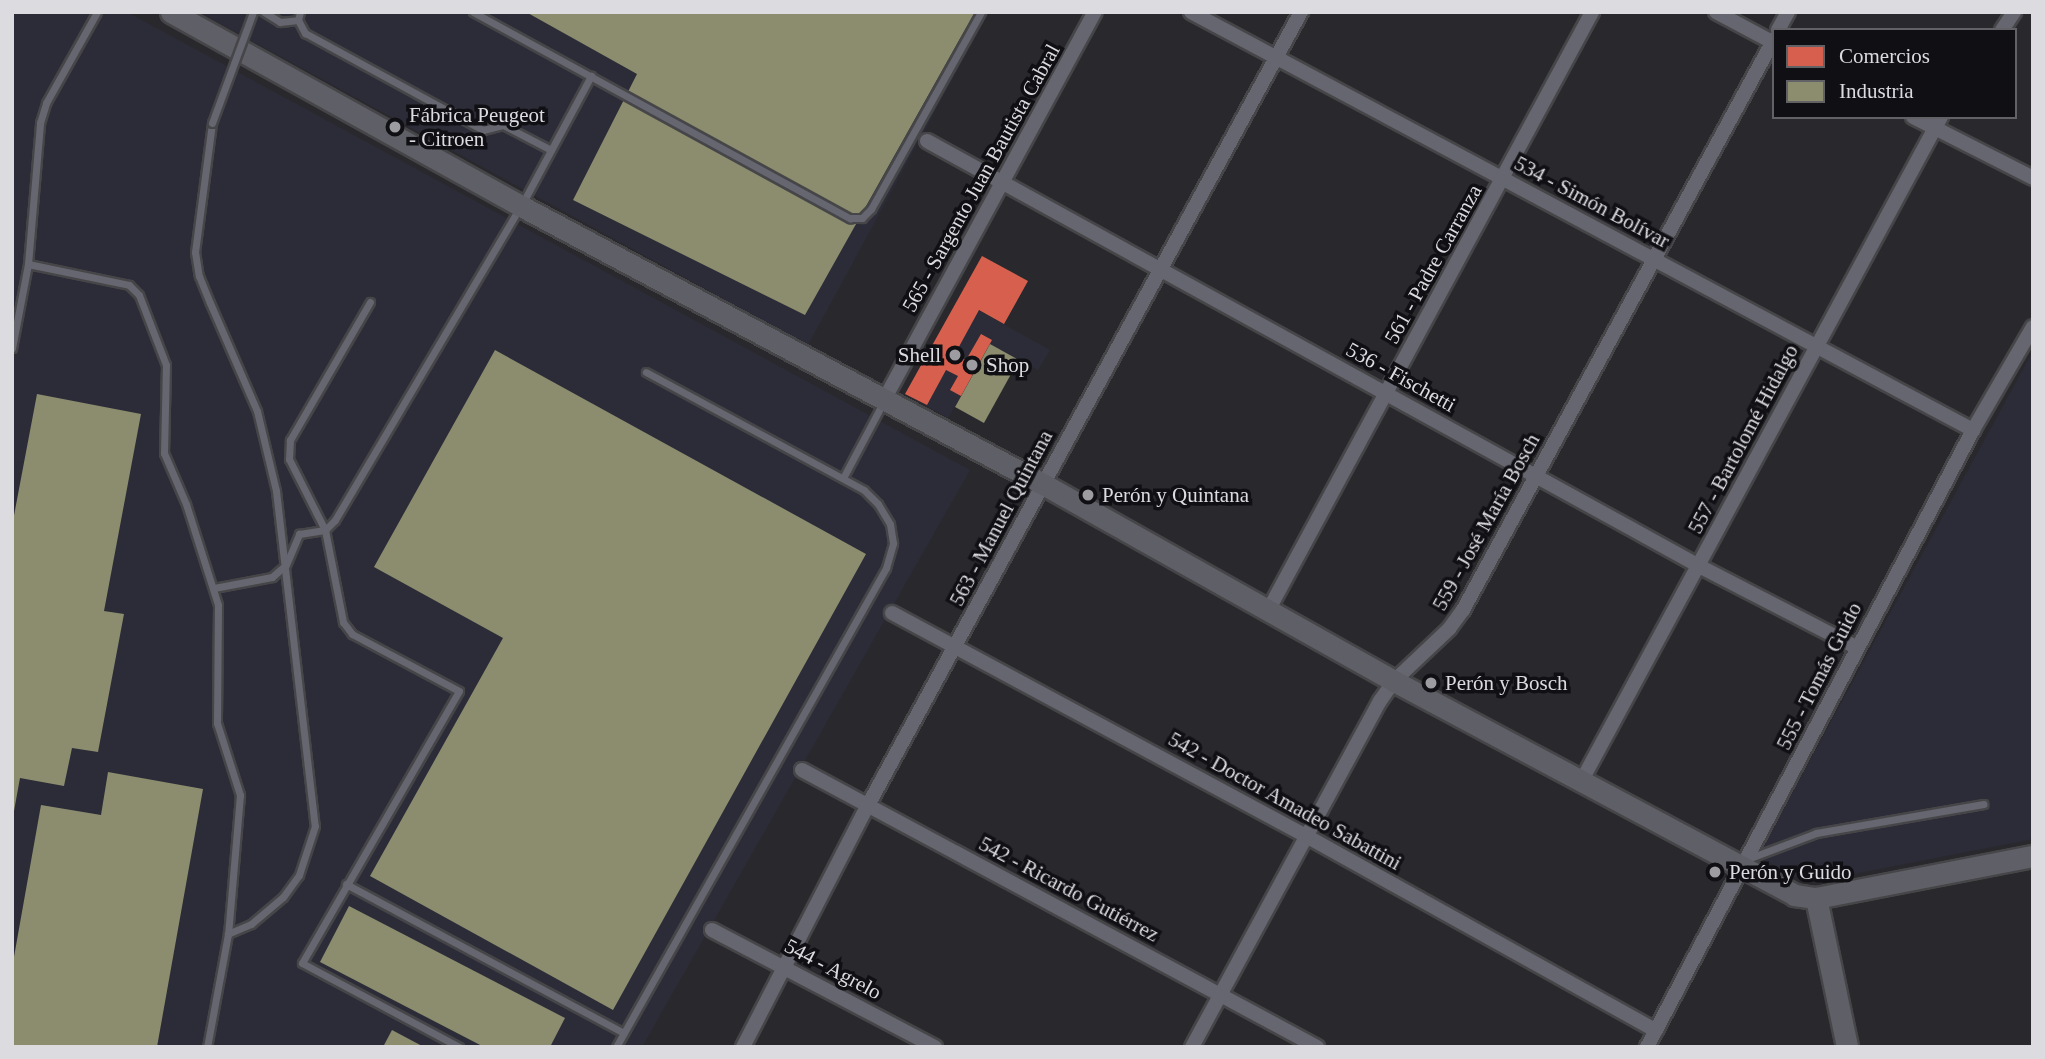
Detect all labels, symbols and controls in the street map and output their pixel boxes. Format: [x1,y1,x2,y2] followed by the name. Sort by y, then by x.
[1772,28,2017,119] legend
[897,40,1065,316] street label: 565 - Sargento Juan Bautista Cabral
[1839,44,1930,68] text: Comercios
[1839,79,1914,103] text: Industria
[409,102,545,152] place label: Fábrica Peugeot - Citroen
[387,119,403,135] marker: Fábrica Peugeot - Citroen
[1510,150,1674,254] street label: 534 - Simón Bolívar
[1379,180,1487,348] street label: 561 - Padre Carranza
[1342,337,1460,417] street label: 536 - Fischetti
[1682,340,1804,538] street label: 557 - Bartolomé Hidalgo
[898,342,941,368] place label: Shell
[947,347,963,363] marker: Shell
[986,352,1029,378] place label: Shop
[964,357,980,373] marker: Shop
[944,426,1058,610] street label: 563 - Manuel Quintana
[1427,429,1545,615] street label: 559 - José María Bosch
[1102,482,1249,508] place label: Perón y Quintana
[1080,487,1096,503] marker: Perón y Quintana
[1771,598,1867,754] street label: 555 - Tomás Guido
[1445,670,1567,696] place label: Perón y Bosch
[1423,675,1439,691] marker: Perón y Bosch
[1164,726,1406,876] street label: 542 - Doctor Amadeo Sabattini
[975,831,1163,947] street label: 542 - Ricardo Gutiérrez
[1729,859,1851,885] place label: Perón y Guido
[1707,864,1723,880] marker: Perón y Guido
[780,933,886,1005] street label: 544 - Agrelo

